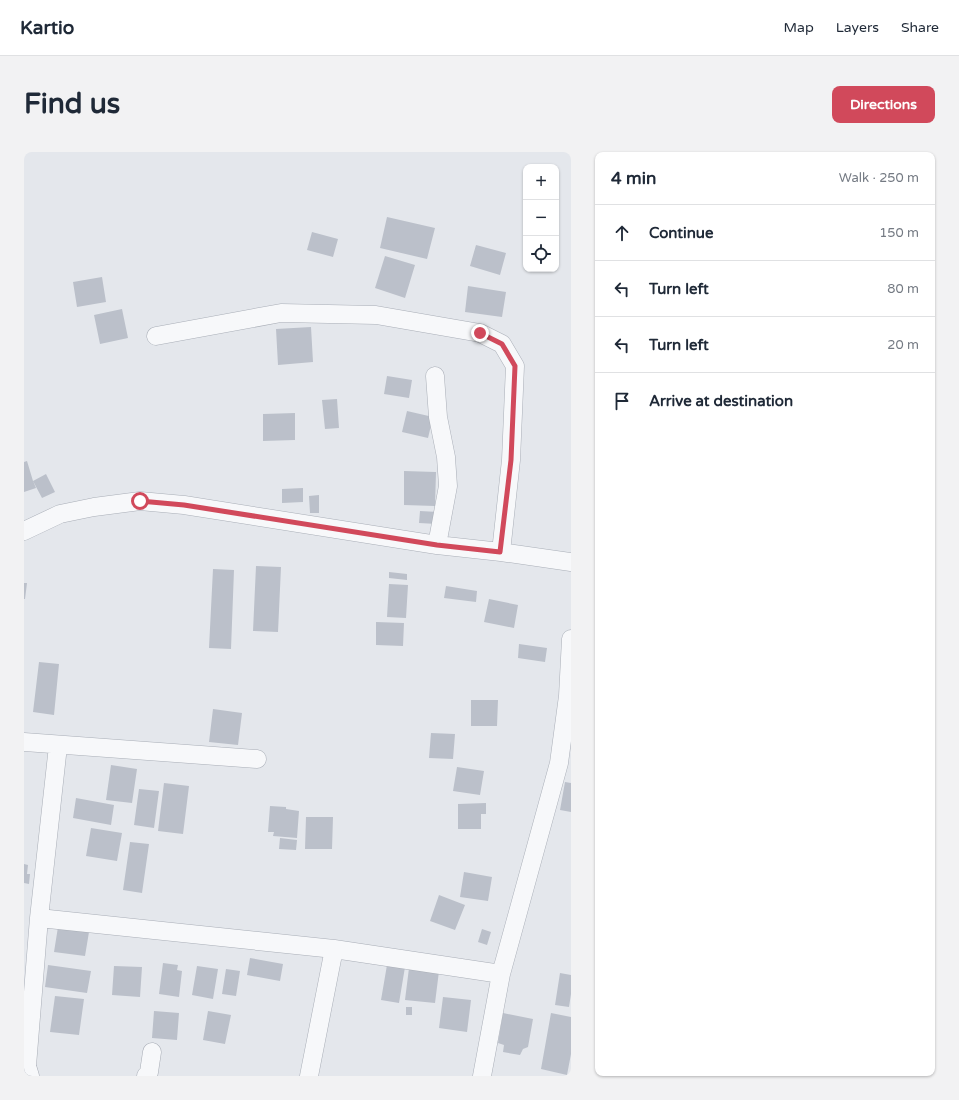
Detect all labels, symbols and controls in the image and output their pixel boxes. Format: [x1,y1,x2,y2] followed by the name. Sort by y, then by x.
[20,17,74,39] text: Kartio
[784,19,814,36] text: Map
[836,19,879,36] text: Layers
[901,19,939,36] text: Share
[832,86,935,123] button: Directions
[24,87,120,121] text: Find us
[523,164,559,272] map controls
[523,164,559,200] button: +
[611,168,656,189] text: 4 min
[839,170,919,186] text: Walk · 250 m
[523,200,559,236] button: −
[611,222,633,244] icon: ahead
[649,224,713,242] text: Continue
[879,225,919,241] text: 150 m
[523,236,559,272] button: locate
[611,278,633,300] icon: left
[649,280,709,298] text: Turn left
[887,281,919,297] text: 80 m
[471,324,489,342] route end
[611,334,633,356] icon: left
[649,336,709,354] text: Turn left
[887,337,919,353] text: 20 m
[611,390,633,412] icon: arrive
[649,392,793,410] text: Arrive at destination
[131,492,149,510] route start

